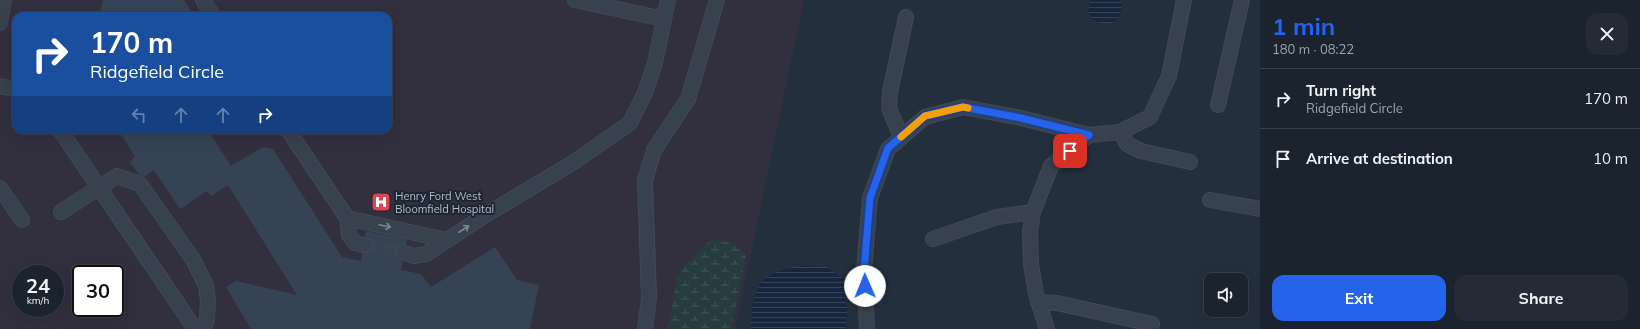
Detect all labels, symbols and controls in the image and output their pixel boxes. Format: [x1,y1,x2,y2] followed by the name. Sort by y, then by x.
[1272,11,1335,41] text: 1 min
[1586,13,1628,55] button: close
[90,25,173,60] text: 170 m
[24,28,76,80] icon: right
[1272,41,1354,57] text: 180 m · 08:22
[90,60,224,83] text: Ridgefield Circle
[1306,81,1376,100] text: Turn right
[1272,88,1294,110] icon: right
[1584,89,1628,108] text: 170 m
[1306,100,1403,116] text: Ridgefield Circle
[128,104,150,126] icon: left
[170,104,192,126] icon: ahead
[212,104,234,126] icon: ahead
[254,104,276,126] icon: right
[1053,134,1087,168] pin
[1059,140,1081,162] icon: arrive
[1272,148,1294,170] icon: arrive
[1306,149,1453,168] text: Arrive at destination
[1593,149,1628,168] text: 10 m
[395,189,494,216] place label: Henry Ford West Bloomfield Hospital
[370,191,392,213] hospital icon: Henry Ford West Bloomfield Hospital
[378,223,391,231] one-way arrow
[458,224,470,232] one-way arrow
[72,265,124,317] speed limit sign: 30
[844,265,886,307] position arrow
[26,273,50,298] text: 24
[1204,273,1248,317] map controls
[1204,273,1248,317] button: sound
[1272,275,1446,321] button: Exit
[1454,275,1628,321] button: Share
[27,294,49,307] text: km/h

